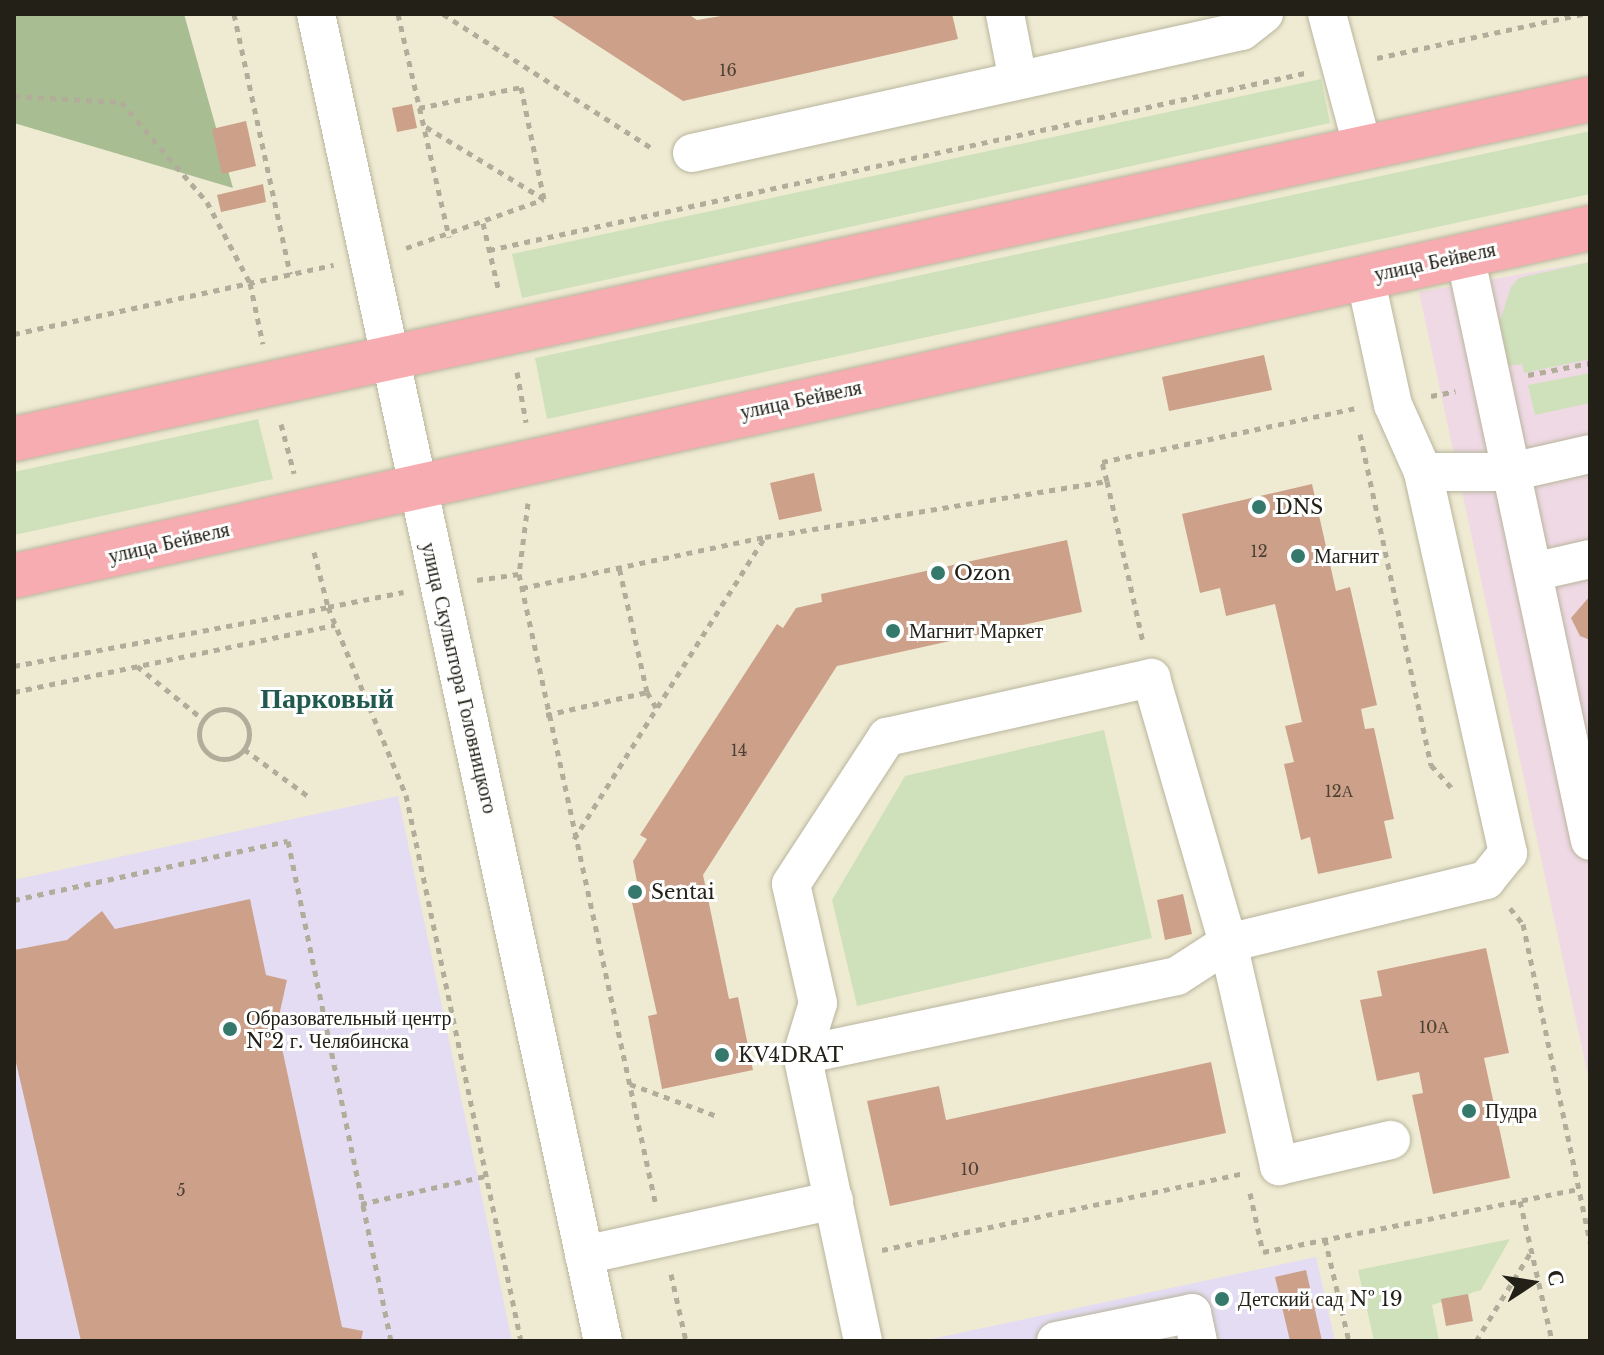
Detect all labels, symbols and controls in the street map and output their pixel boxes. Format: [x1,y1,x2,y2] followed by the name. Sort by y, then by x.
[719,60,737,80] house number: 16
[1372,237,1498,287] street label: улица Бейвеля
[738,375,864,425] street label: улица Бейвеля
[1275,495,1323,519] place label: DNS
[1250,498,1268,516] marker: DNS
[106,517,232,569] street label: улица Бейвеля
[416,540,502,816] street label: улица Скульптора Головницкого
[1251,541,1267,561] house number: 12
[1314,544,1379,568] place label: Магнит
[1289,547,1307,565] marker: Магнит
[954,561,1011,585] place label: Ozon
[929,564,947,582] marker: Ozon
[909,619,1043,643] place label: Магнит Маркет
[884,622,902,640] marker: Магнит Маркет
[260,682,394,716] district label: Парковый
[731,740,747,760] house number: 14
[1325,781,1353,801] house number: 12А
[651,880,715,904] place label: Sentai
[626,883,644,901] marker: Sentai
[246,1006,451,1053] place label: Образовательный центр №2 г. Челябинска
[1419,1017,1449,1037] house number: 10А
[221,1020,239,1038] marker: Образовательный центр №2 г. Челябинска
[738,1043,843,1067] place label: KV4DRAT
[713,1046,731,1064] marker: KV4DRAT
[1485,1099,1537,1123] place label: Пудра
[1460,1102,1478,1120] marker: Пудра
[961,1159,979,1179] house number: 10
[176,1180,186,1200] house number: 5
[1492,1243,1572,1323] north arrow
[1541,1267,1571,1288] text: С
[1238,1287,1403,1311] place label: Детский сад № 19
[1213,1290,1231,1308] marker: Детский сад № 19

